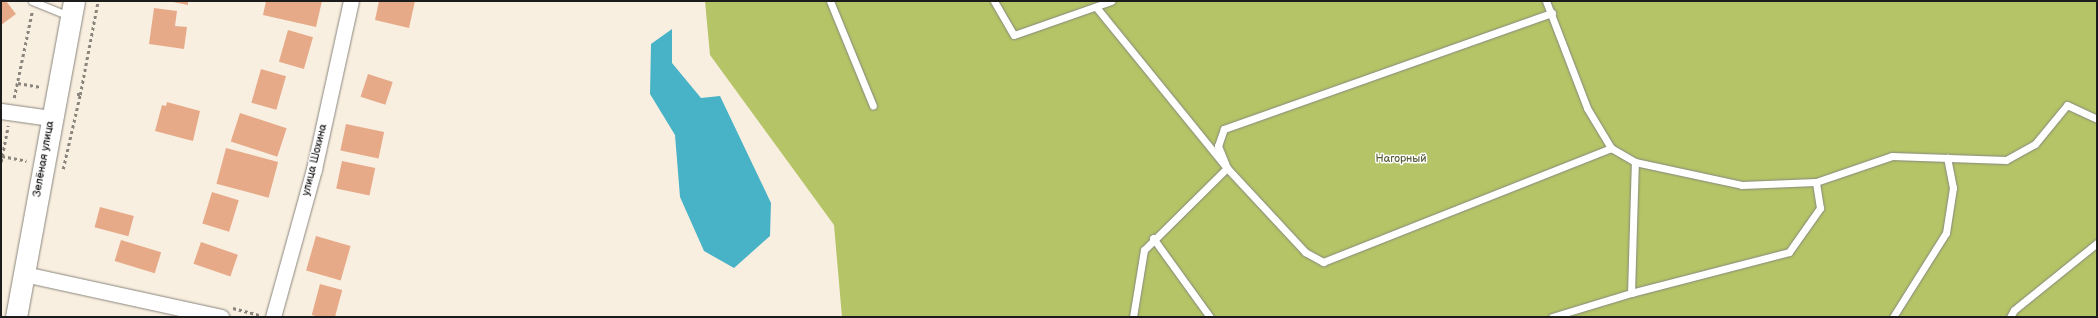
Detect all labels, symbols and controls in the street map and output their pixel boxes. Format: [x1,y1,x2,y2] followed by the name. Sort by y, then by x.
[31,120,57,198] street label: Зелёная улица
[300,123,330,197] street label: улица Шохина
[1375,152,1427,166] park label: Нагорный

